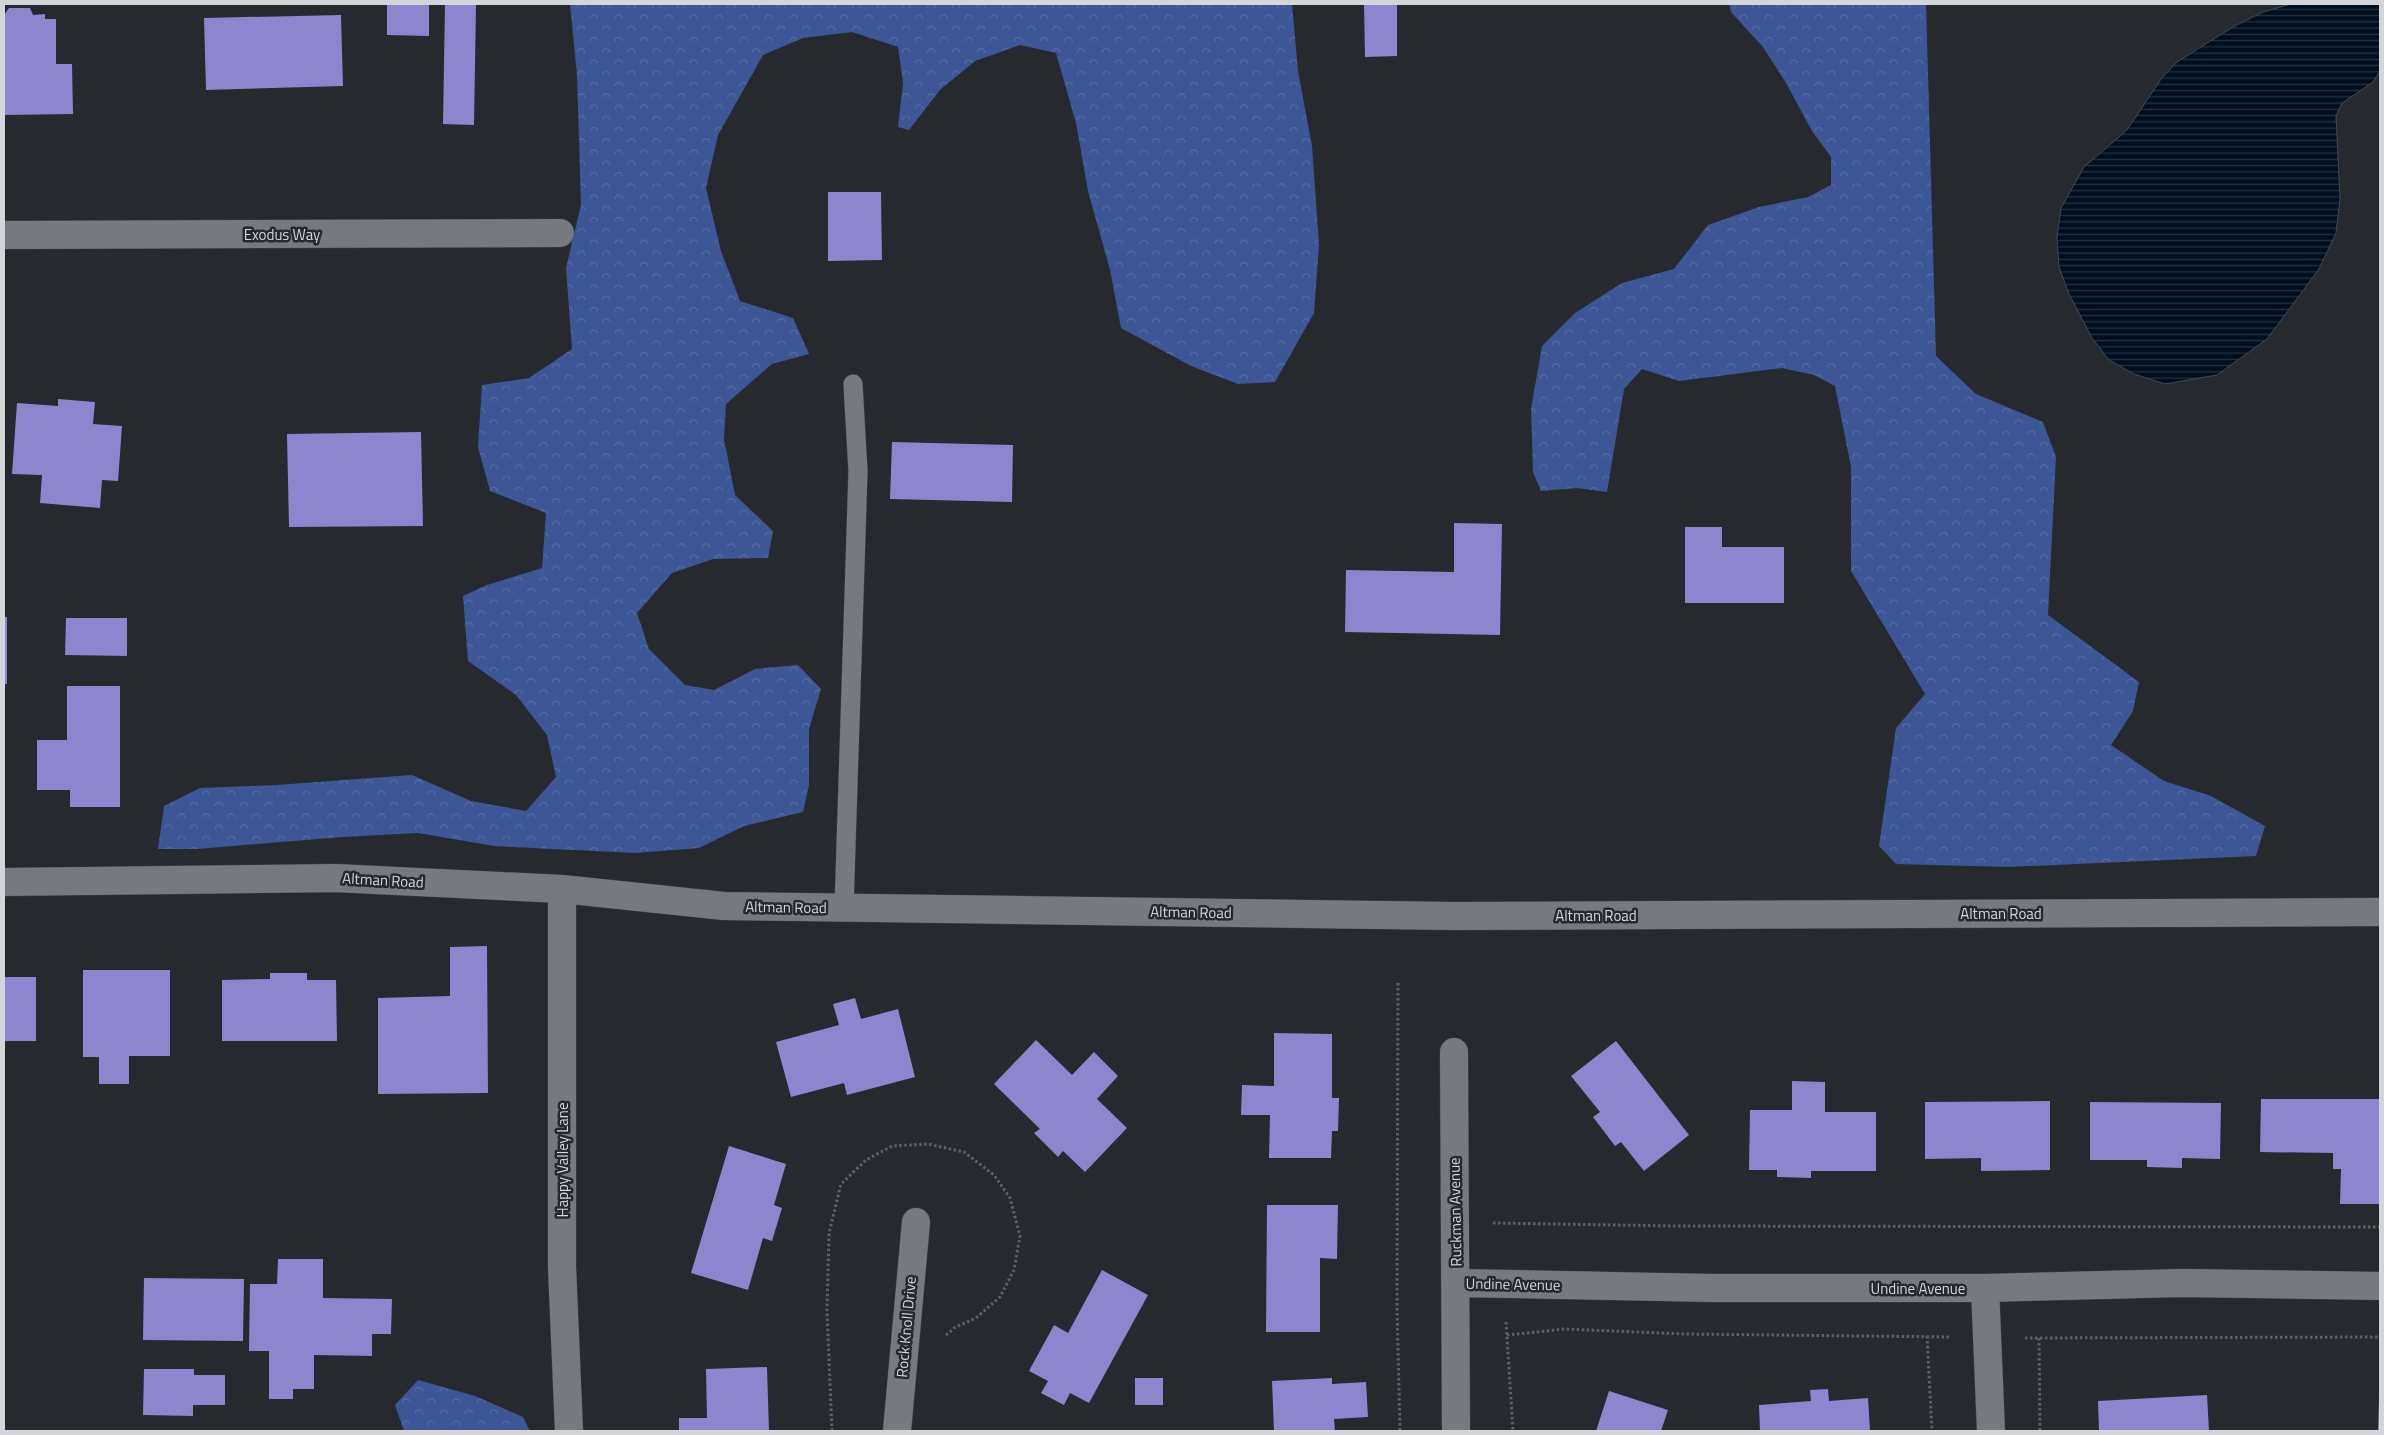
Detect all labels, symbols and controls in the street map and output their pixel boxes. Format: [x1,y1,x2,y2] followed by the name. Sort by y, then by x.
[244,223,320,246] street label: Exodus Way
[342,866,424,894] street label: Altman Road
[745,895,827,919] street label: Altman Road
[1150,900,1232,924] street label: Altman Road
[1960,902,2042,925] street label: Altman Road
[1555,904,1637,927] street label: Altman Road
[551,1103,574,1217] street label: Happy Valley Lane
[1443,1157,1467,1267] street label: Ruckman Avenue
[1465,1272,1561,1296] street label: Undine Avenue
[890,1275,922,1379] street label: Rock Knoll Drive
[1871,1277,1965,1300] street label: Undine Avenue

